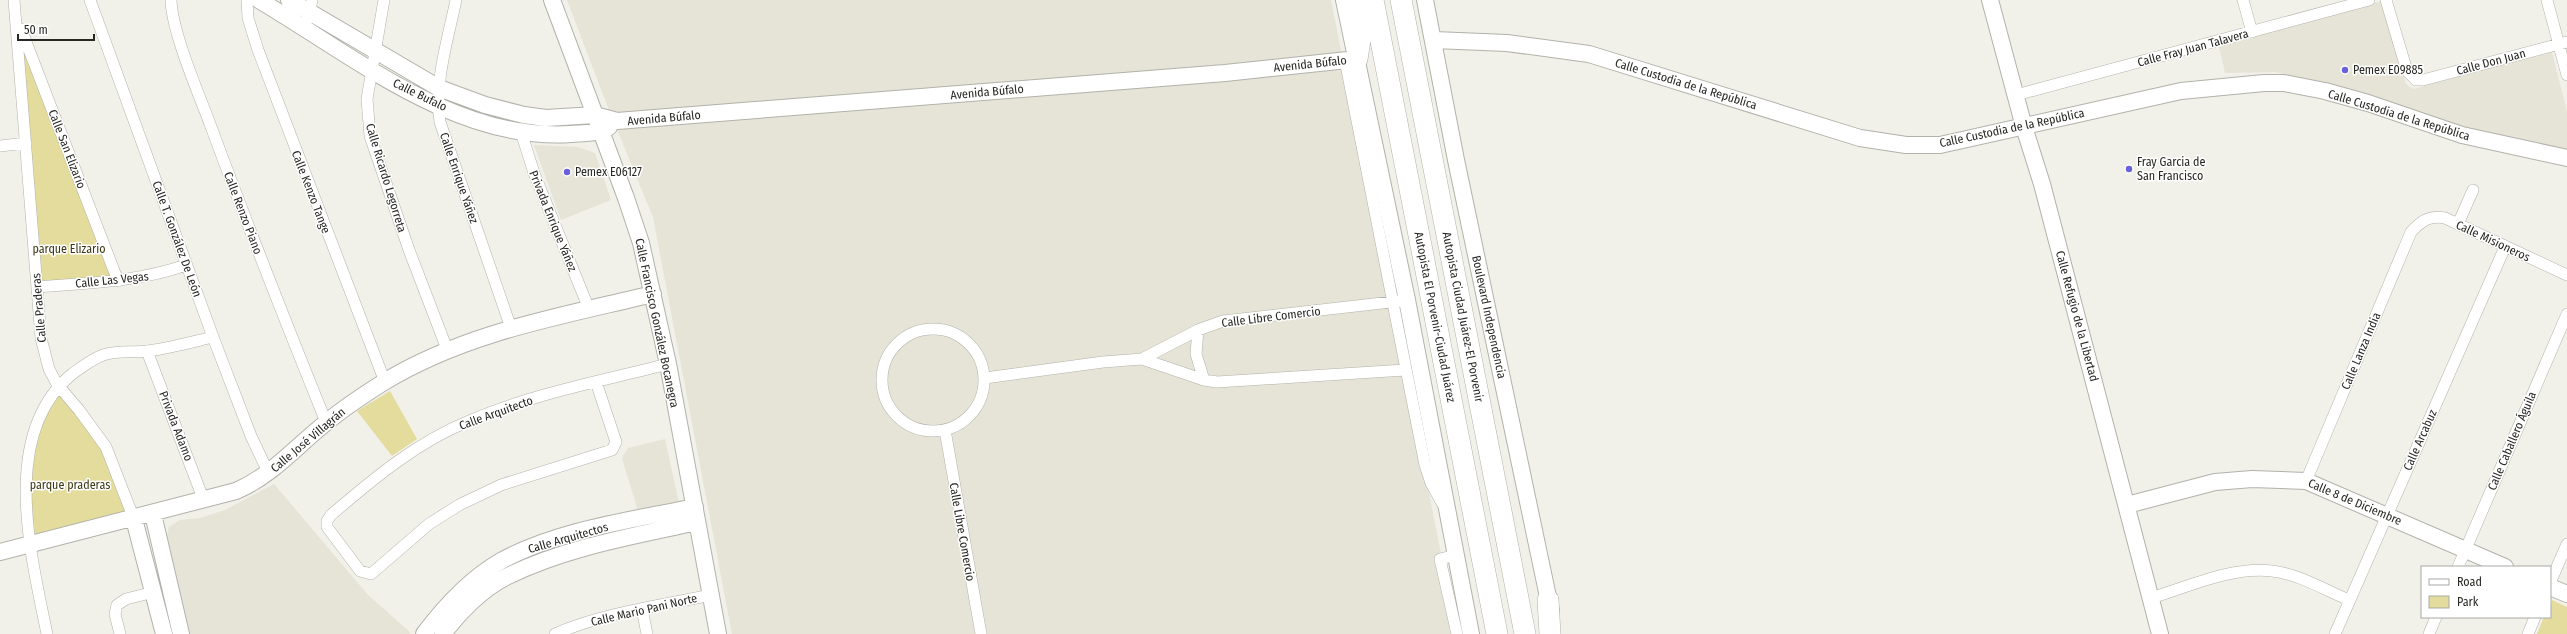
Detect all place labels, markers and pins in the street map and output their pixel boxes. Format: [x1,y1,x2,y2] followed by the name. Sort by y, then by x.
[2353,63,2423,77] place label: Pemex E09885
[2340,65,2350,75] marker: Pemex E09885
[2137,155,2205,183] place label: Fray Garcia de San Francisco
[2124,164,2134,174] marker: Fray Garcia de San Francisco
[575,165,642,179] place label: Pemex E06127
[562,167,572,177] marker: Pemex E06127

